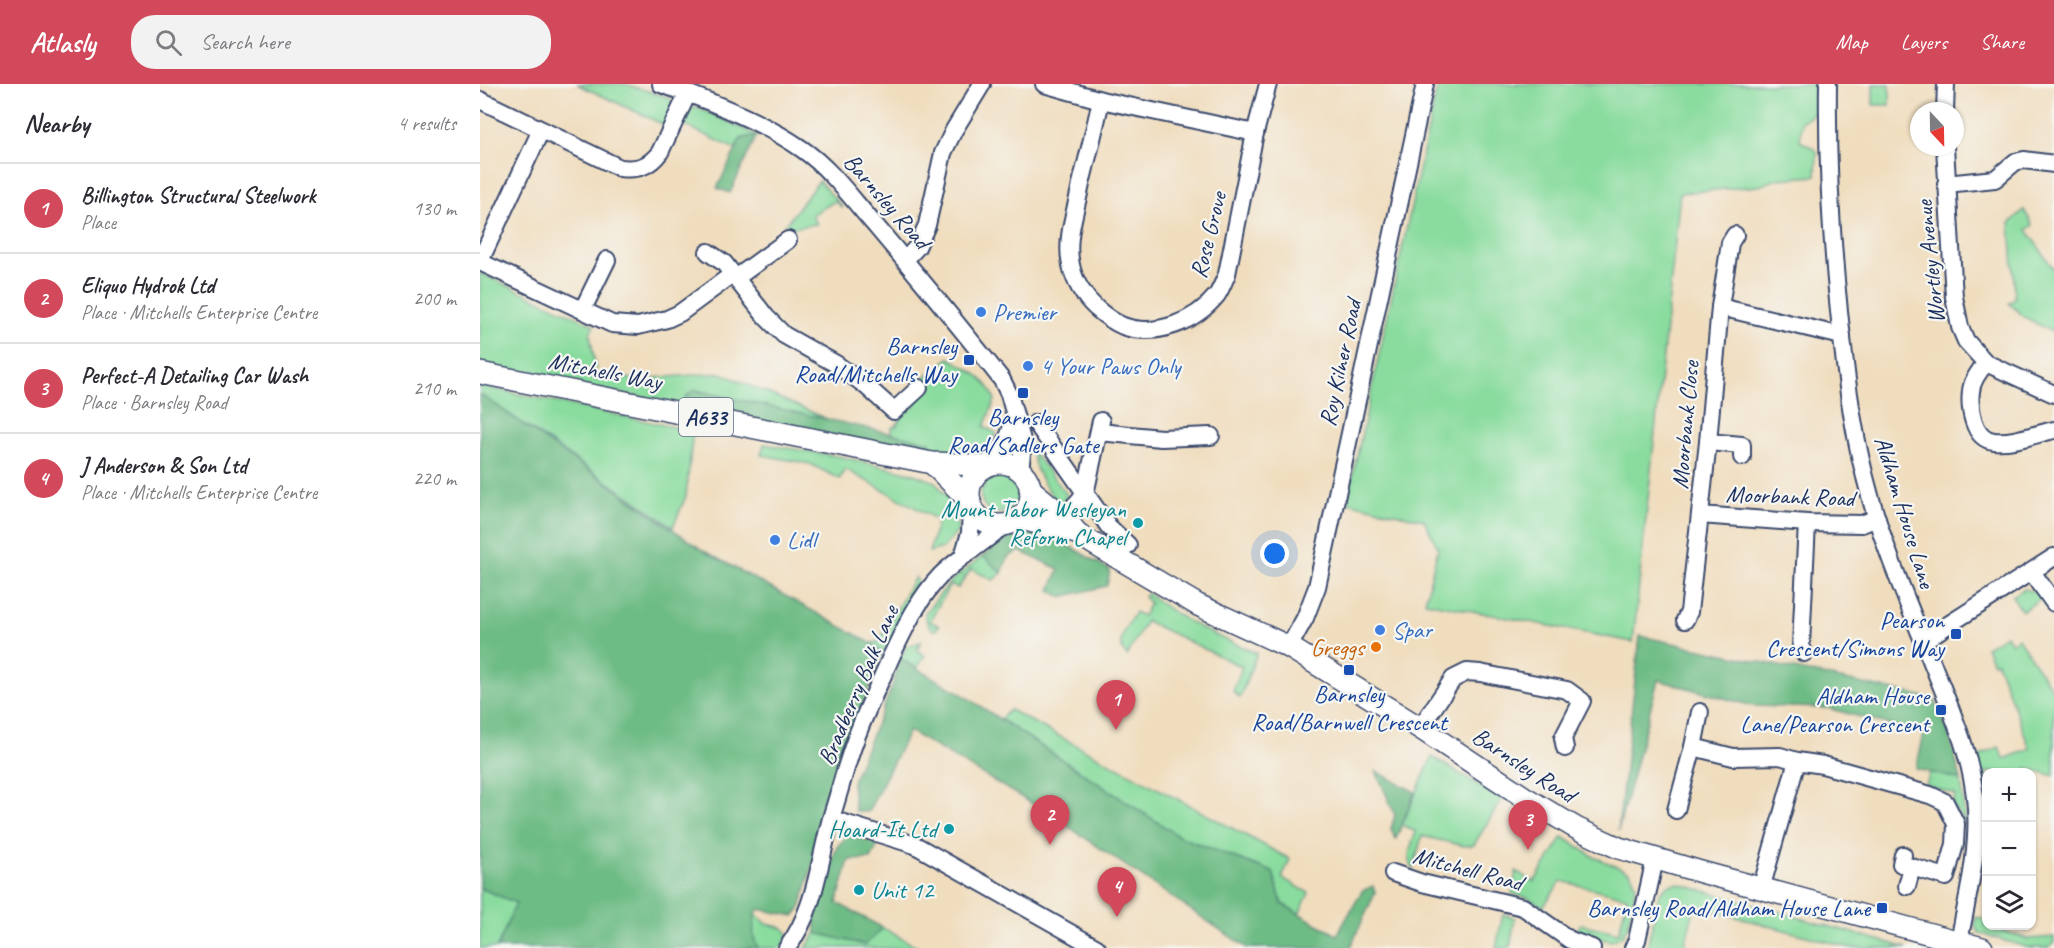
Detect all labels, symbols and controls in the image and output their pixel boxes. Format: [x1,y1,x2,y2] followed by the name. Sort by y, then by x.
[131,15,551,69] search box
[30,25,95,60] text: Atlasly
[152,26,185,59] icon: search
[200,28,290,56] text: Search here
[1835,29,1868,55] text: Map
[1901,29,1947,55] text: Layers
[1980,29,2024,55] text: Share
[1910,102,1964,156] north arrow
[24,107,89,140] text: Nearby
[397,111,456,136] text: 4 results
[837,147,939,258] street label: Barnsley Road
[81,182,316,210] text: Billington Structural Steelwork
[1183,187,1234,281] street label: Rose Grove
[39,196,48,221] text: 1
[413,196,456,221] text: 130 m
[1908,197,1951,325] street label: Wortley Avenue
[81,210,116,235] text: Place
[81,272,214,300] text: Eliquo Hydrok Ltd
[39,286,48,311] text: 2
[413,286,456,311] text: 200 m
[1312,294,1369,429] street label: Roy Kilner Road
[993,297,1059,327] place label: Premier
[81,300,317,325] text: Place · Mitchells Enterprise Centre
[974,305,988,319] marker: Premier
[794,331,959,389] place label: Barnsley Road/Mitchells Way
[546,345,666,397] street label: Mitchells Way
[1040,351,1182,381] place label: 4 Your Paws Only
[962,353,976,367] marker: Barnsley Road/Mitchells Way
[1664,358,1706,490] street label: Moorbank Close
[1021,359,1035,373] marker: 4 Your Paws Only
[81,362,308,390] text: Perfect-A Detailing Car Wash
[39,376,48,401] text: 3
[413,376,456,401] text: 210 m
[1016,386,1030,400] marker: Barnsley Road/Sadlers Gate
[81,390,227,415] text: Place · Barnsley Road
[679,398,733,436] road number: A633
[947,402,1101,460] place label: Barnsley Road/Sadlers Gate
[1868,432,1943,594] street label: Aldham House Lane
[81,452,247,480] text: J Anderson & Son Ltd
[39,466,48,491] text: 4
[413,466,456,491] text: 220 m
[1725,479,1858,513] street label: Moorbank Road
[81,480,317,505] text: Place · Mitchells Enterprise Centre
[941,494,1130,552] place label: Mount Tabor Wesleyan Reform Chapel
[1131,516,1145,530] marker: Mount Tabor Wesleyan Reform Chapel
[787,525,819,555] place label: Lidl
[768,533,782,547] marker: Lidl
[1260,539,1289,568] your location
[811,599,906,769] street label: Bradberry Balk Lane
[1766,605,1946,663] place label: Pearson Crescent/Simons Way
[1392,615,1434,645] place label: Spar
[1373,623,1387,637] marker: Spar
[1949,627,1963,641] marker: Pearson Crescent/Simons Way
[1311,632,1367,662] place label: Greggs
[1369,640,1383,654] marker: Greggs
[1342,663,1356,677] marker: Barnsley Road/Barnwell Crescent
[1251,679,1449,737] place label: Barnsley Road/Barnwell Crescent
[1096,680,1136,730] pin: 1
[1740,681,1931,739] place label: Aldham House Lane/Pearson Crescent
[1934,703,1948,717] marker: Aldham House Lane/Pearson Crescent
[1467,720,1584,812] street label: Barnsley Road
[1982,768,2036,930] map controls
[1982,768,2036,822] button: +
[1030,796,1070,845] pin: 2
[1508,800,1548,850] pin: 3
[828,814,941,844] place label: Hoard-It Ltd
[942,822,956,836] marker: Hoard-It Ltd
[1982,822,2036,876] button: −
[1410,840,1529,899] street label: Mitchell Road
[1098,868,1136,917] pin: 4
[871,875,935,905] place label: Unit 12
[1982,876,2036,930] button: layers
[852,883,866,897] marker: Unit 12
[1587,893,1872,923] place label: Barnsley Road/Aldham House Lane
[1875,901,1889,915] marker: Barnsley Road/Aldham House Lane

